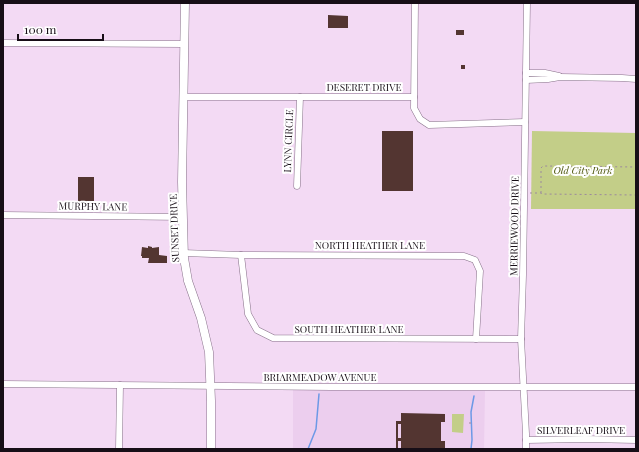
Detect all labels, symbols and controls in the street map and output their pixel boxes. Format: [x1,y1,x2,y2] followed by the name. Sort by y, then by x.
[18,16,103,42] scale bar
[24,21,57,37] text: 100 m
[326,80,402,94] street label: DESERET DRIVE
[280,109,296,173] street label: LYNN CIRCLE
[554,163,612,177] park label: Old City Park
[506,176,522,276] street label: MERRIEWOOD DRIVE
[166,193,182,263] street label: SUNSET DRIVE
[59,198,127,214] street label: MURPHY LANE
[315,238,425,252] street label: NORTH HEATHER LANE
[294,322,404,336] street label: SOUTH HEATHER LANE
[263,370,377,384] street label: BRIARMEADOW AVENUE
[537,423,625,437] street label: SILVERLEAF DRIVE

